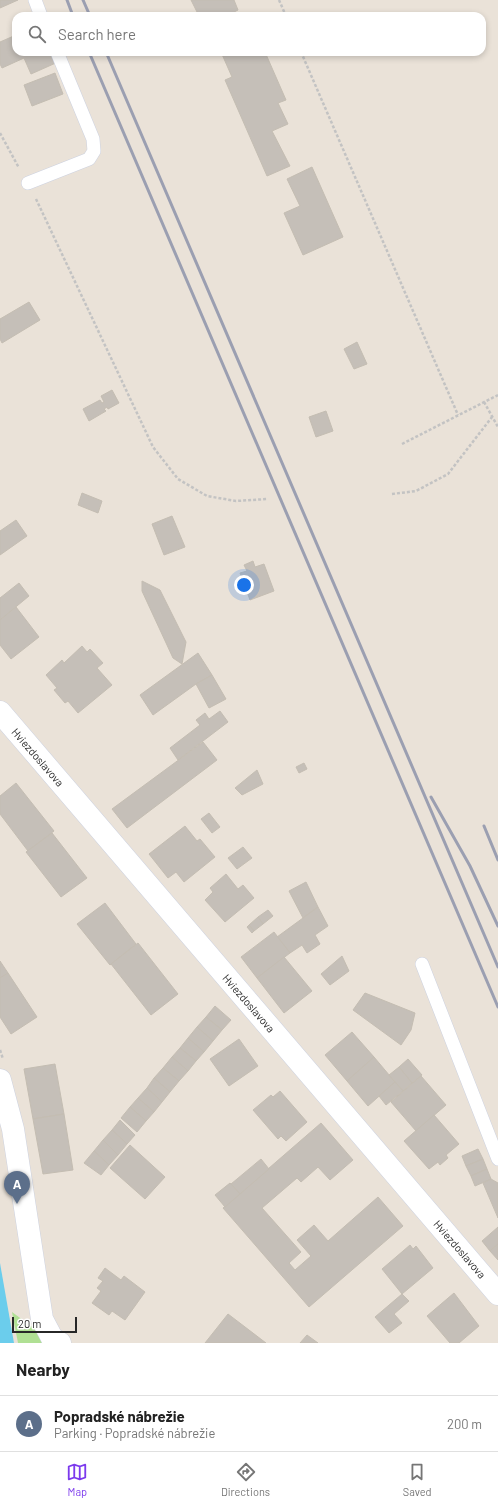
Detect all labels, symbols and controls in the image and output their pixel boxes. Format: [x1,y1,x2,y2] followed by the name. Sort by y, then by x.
[12,12,486,56] search box
[26,23,48,45] icon: search
[58,25,136,43] text: Search here
[234,575,254,595] your location
[9,725,67,789] street label: Hviezdoslavova
[220,971,278,1035] street label: Hviezdoslavova
[4,1171,30,1204] pin: A
[431,1217,489,1281] street label: Hviezdoslavova
[12,1315,77,1334] scale bar
[18,1317,41,1330] text: 20 m
[16,1359,70,1379] text: Nearby
[54,1407,185,1425] text: Popradské nábrežie
[25,1416,33,1432] text: A
[447,1416,482,1432] text: 200 m
[54,1425,215,1441] text: Parking · Popradské nábrežie
[66,1461,88,1498] tab: Map
[221,1461,270,1498] tab: Directions
[403,1461,432,1498] tab: Saved

